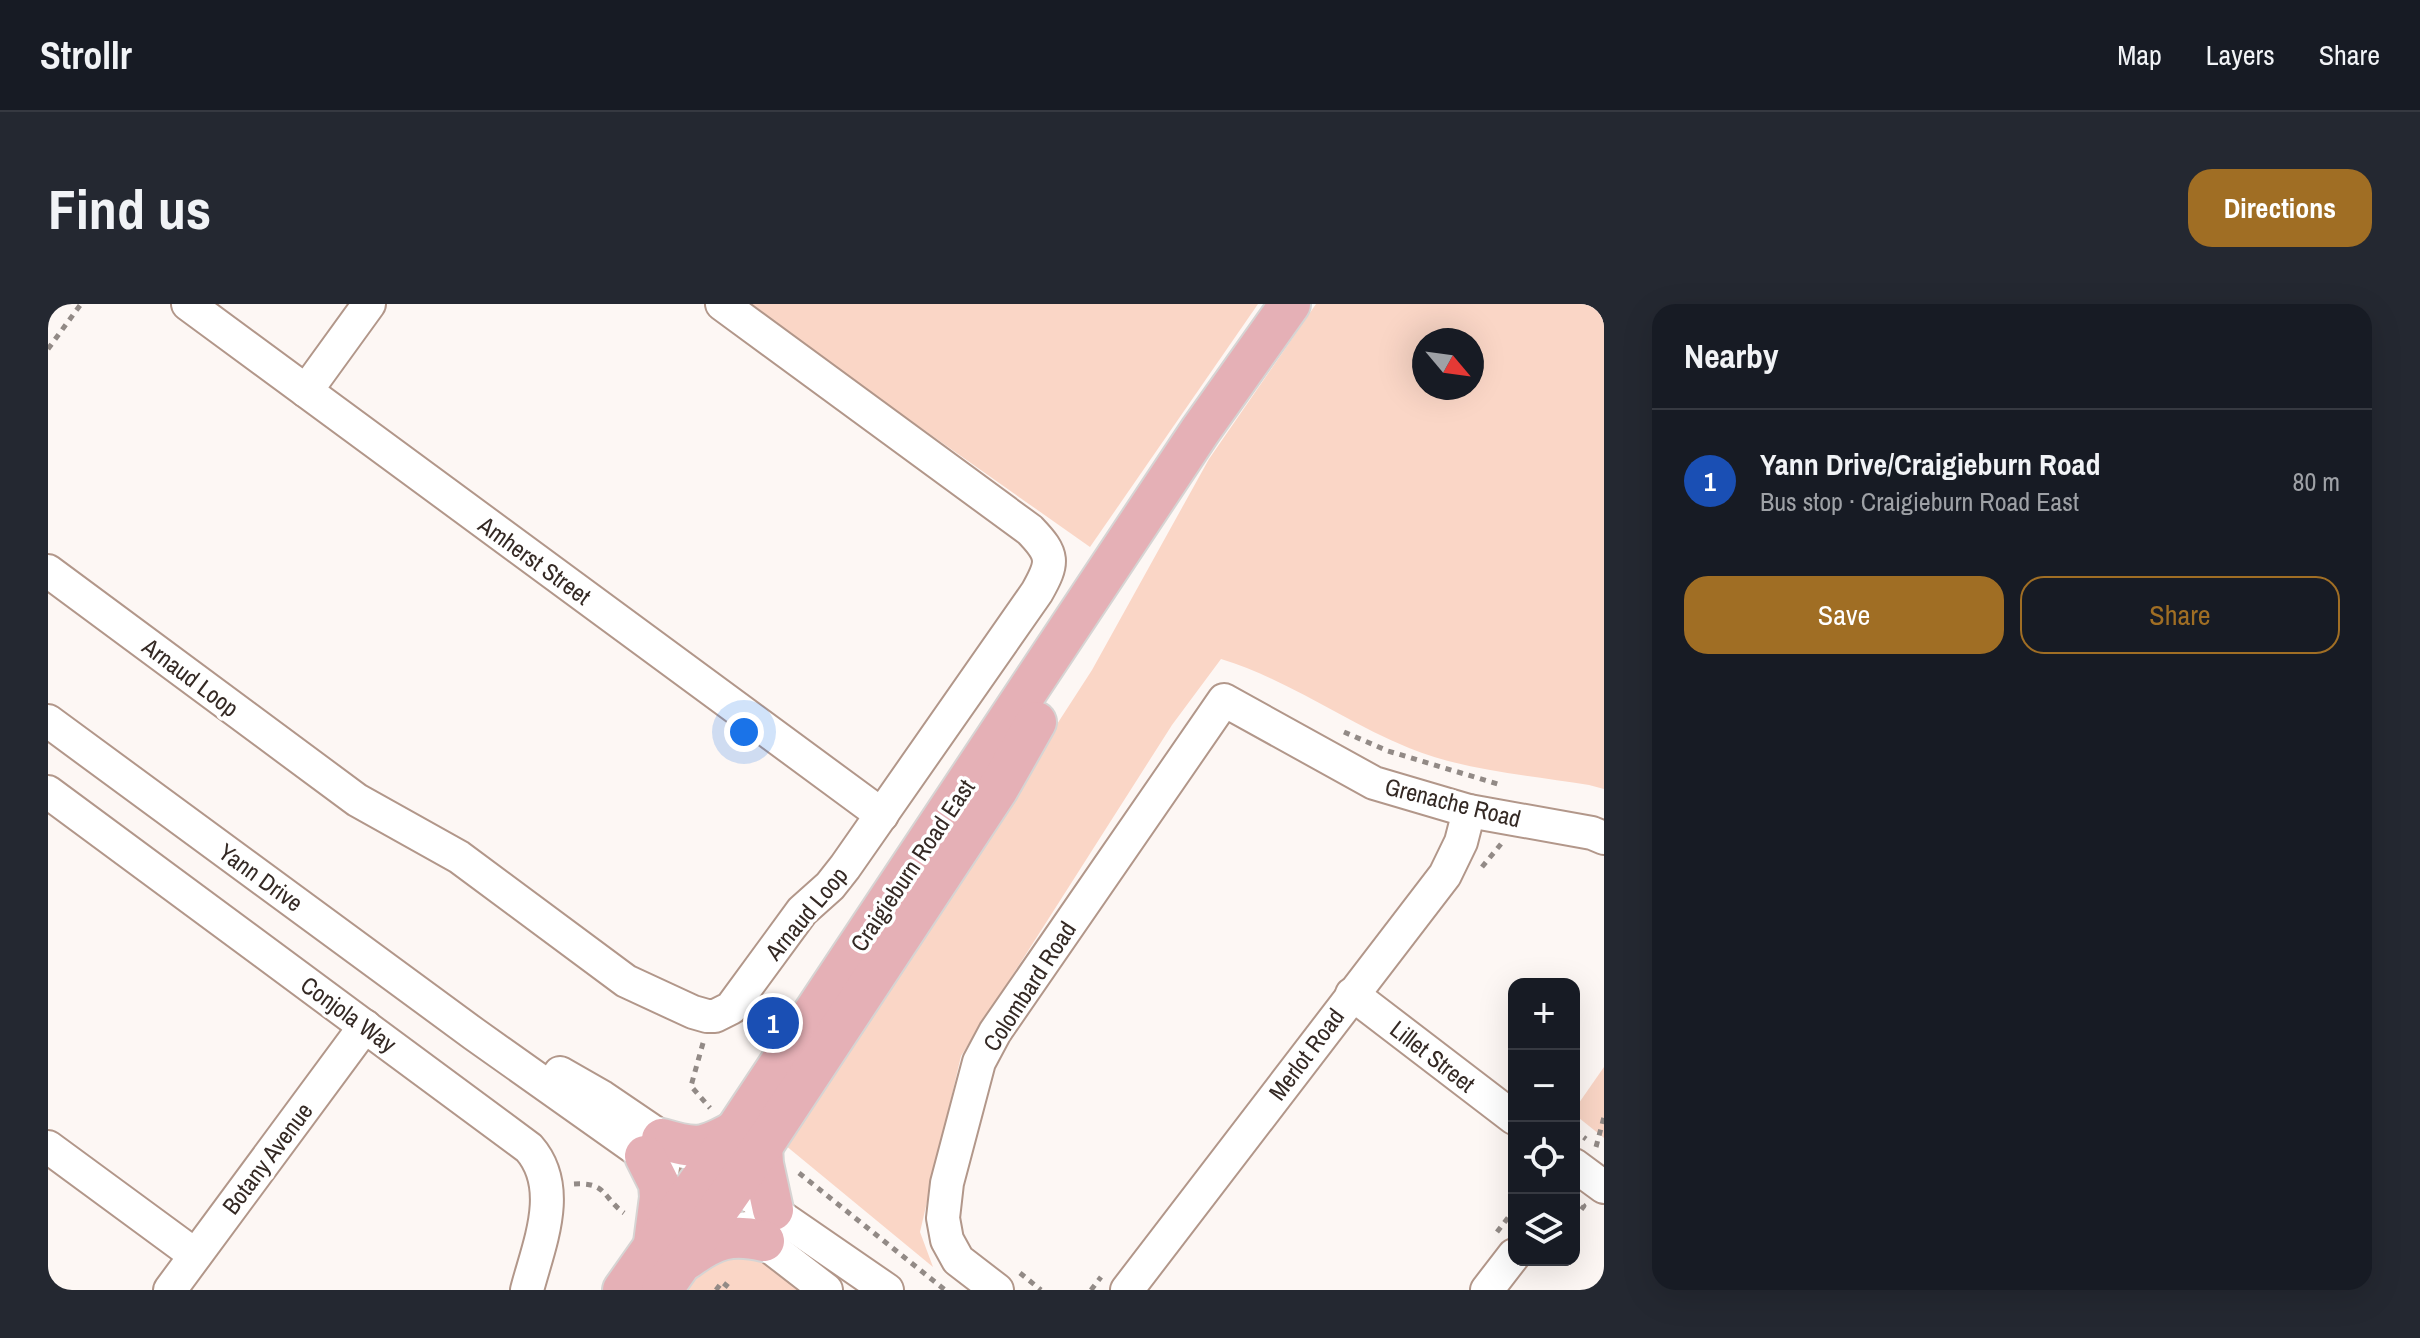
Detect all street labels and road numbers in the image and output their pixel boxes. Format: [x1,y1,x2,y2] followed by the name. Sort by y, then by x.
[472,508,598,612] street label: Amherst Street
[136,630,246,724] street label: Arnaud Loop
[1382,770,1524,834] street label: Grenache Road
[842,772,982,957] street label: Craigieburn Road East
[212,836,310,918] street label: Yann Drive
[757,860,854,967] street label: Arnaud Loop
[975,915,1083,1057] street label: Colombard Road
[295,968,403,1060] street label: Conjola Way
[1261,1002,1351,1106] street label: Merlot Road
[1384,1013,1482,1100] street label: Lillet Street
[214,1096,320,1220] street label: Botany Avenue

